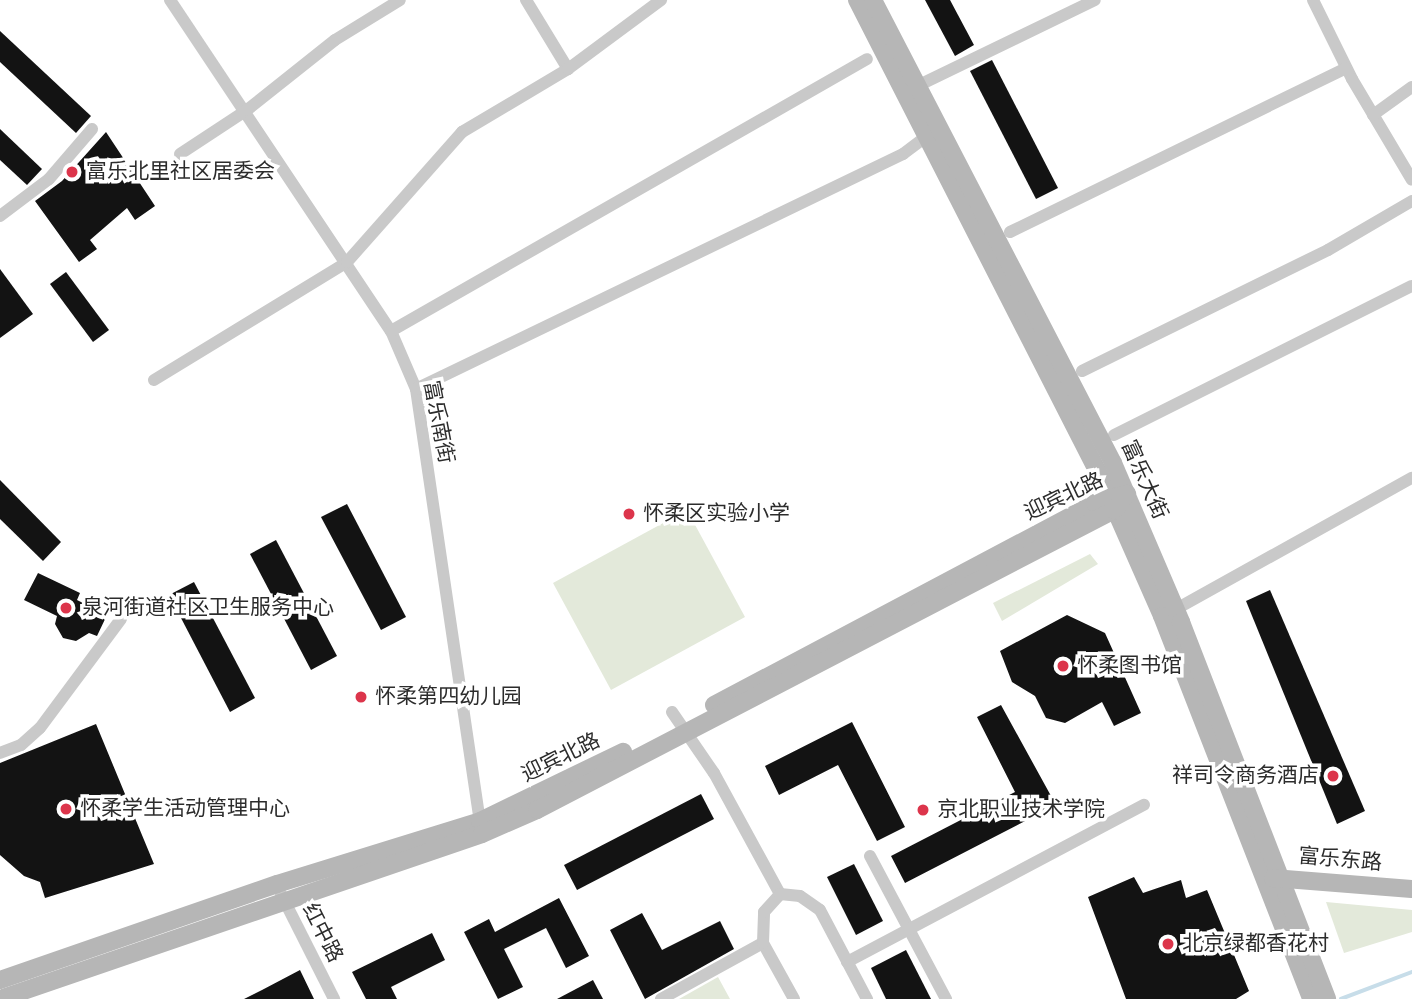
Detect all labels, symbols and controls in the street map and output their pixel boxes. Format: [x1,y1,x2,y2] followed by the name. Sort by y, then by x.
[86,159,275,185] place label: 富乐北里社区居委会
[64,164,80,180] marker: 富乐北里社区居委会
[418,378,458,466] street label: 富乐南街
[1115,437,1173,523] street label: 富乐大街
[1021,468,1107,526] street label: 迎宾北路
[643,501,790,527] place label: 怀柔区实验小学
[621,506,637,522] marker: 怀柔区实验小学
[82,595,334,621] place label: 泉河街道社区卫生服务中心
[56,598,76,618] marker: 泉河街道社区卫生服务中心
[1077,653,1182,679] place label: 怀柔图书馆
[1055,658,1071,674] marker: 怀柔图书馆
[375,684,522,710] place label: 怀柔第四幼儿园
[353,689,369,705] marker: 怀柔第四幼儿园
[518,728,604,788] street label: 迎宾北路
[1172,763,1319,789] place label: 祥司令商务酒店
[1325,768,1341,784] marker: 祥司令商务酒店
[80,796,290,822] place label: 怀柔学生活动管理中心
[937,797,1105,823] place label: 京北职业技术学院
[58,801,74,817] marker: 怀柔学生活动管理中心
[915,802,931,818] marker: 京北职业技术学院
[1297,844,1383,876] street label: 富乐东路
[296,899,348,967] street label: 红中路
[1182,931,1329,957] place label: 北京绿都香花村
[1160,936,1176,952] marker: 北京绿都香花村

